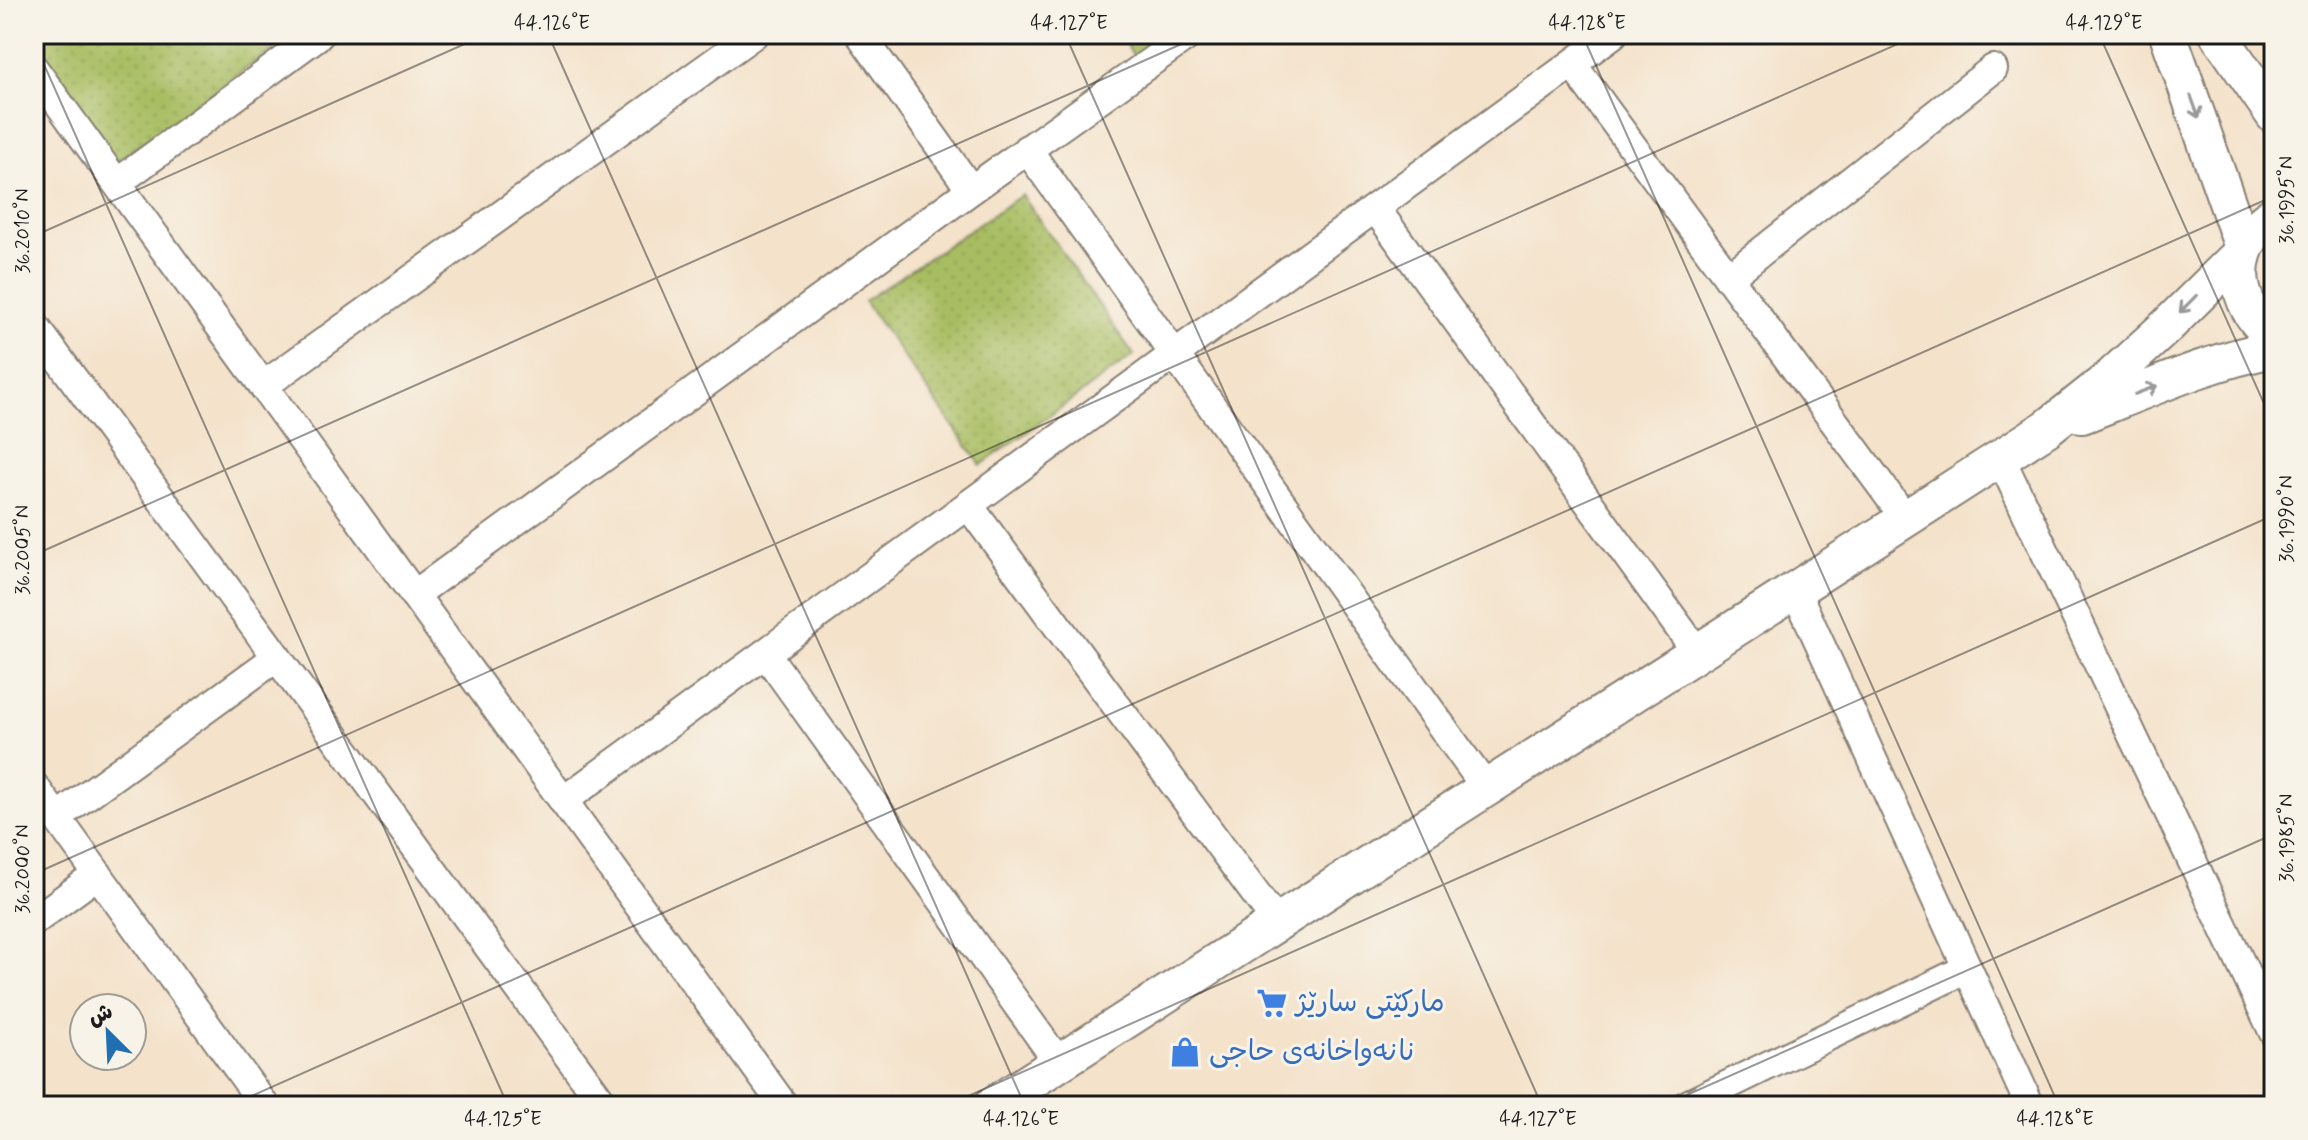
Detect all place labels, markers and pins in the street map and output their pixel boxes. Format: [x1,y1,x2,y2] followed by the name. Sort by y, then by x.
[1294,985,1444,1022] place label: مارکێتی سارێژ
[1255,986,1289,1020] supermarket icon: مارکێتی سارێژ
[1209,1034,1414,1071] place label: نانەواخانەی حاجی
[1168,1035,1202,1069] shop icon: نانەواخانەی حاجی

